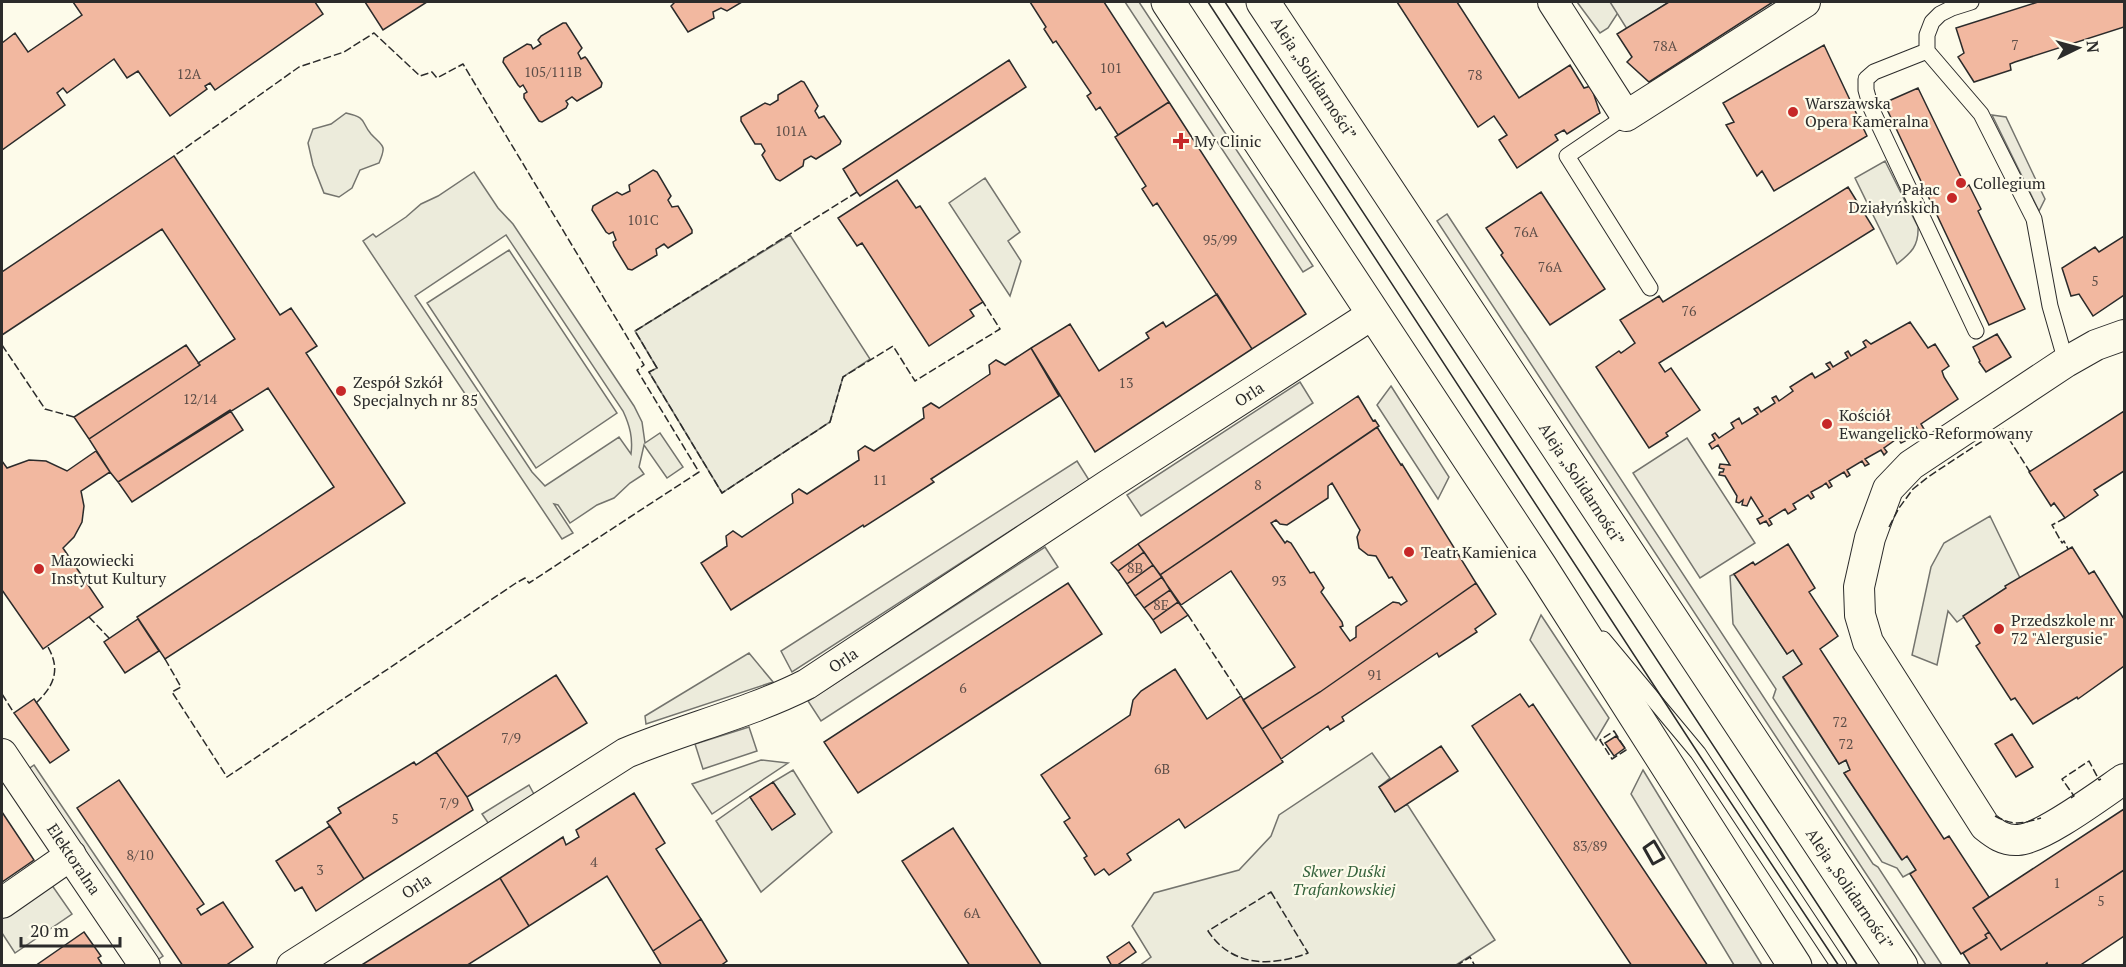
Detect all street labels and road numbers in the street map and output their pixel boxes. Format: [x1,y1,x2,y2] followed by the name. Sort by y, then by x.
[1266,12,1362,144] street label: Aleja „Solidarności”
[1230,376,1268,412] street label: Orla
[1534,418,1630,550] street label: Aleja „Solidarności”
[824,642,862,678] street label: Orla
[42,819,106,899] street label: Elektoralna
[1801,824,1899,954] street label: Aleja „Solidarności”
[397,868,435,904] street label: Orla

